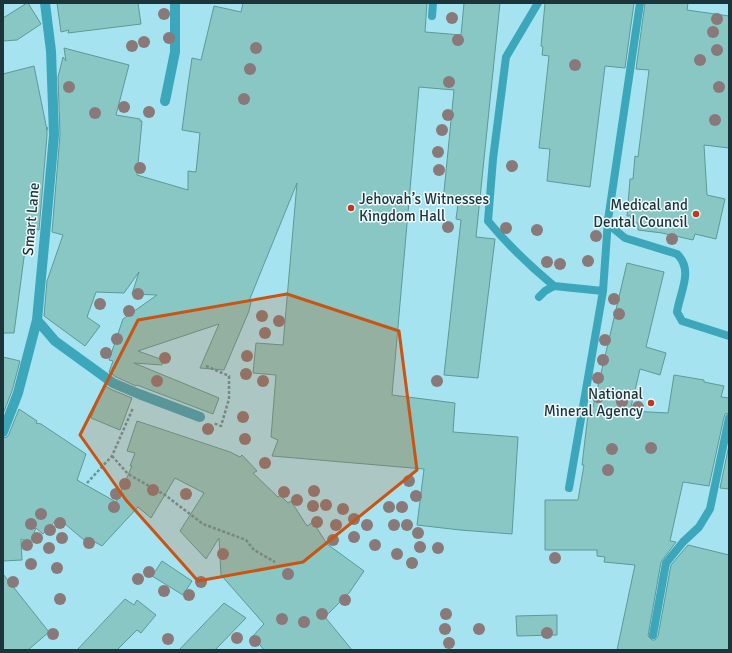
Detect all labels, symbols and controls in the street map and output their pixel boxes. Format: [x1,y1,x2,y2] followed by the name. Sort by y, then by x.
[19,182,43,256] street label: Smart Lane
[359,190,490,225] place label: Jehovah’s Witnesses Kingdom Hall
[593,196,688,231] place label: Medical and Dental Council
[346,203,356,213] marker: Jehovah’s Witnesses Kingdom Hall
[691,209,701,219] marker: Medical and Dental Council
[544,385,643,420] place label: National Mineral Agency
[646,398,656,408] marker: National Mineral Agency

